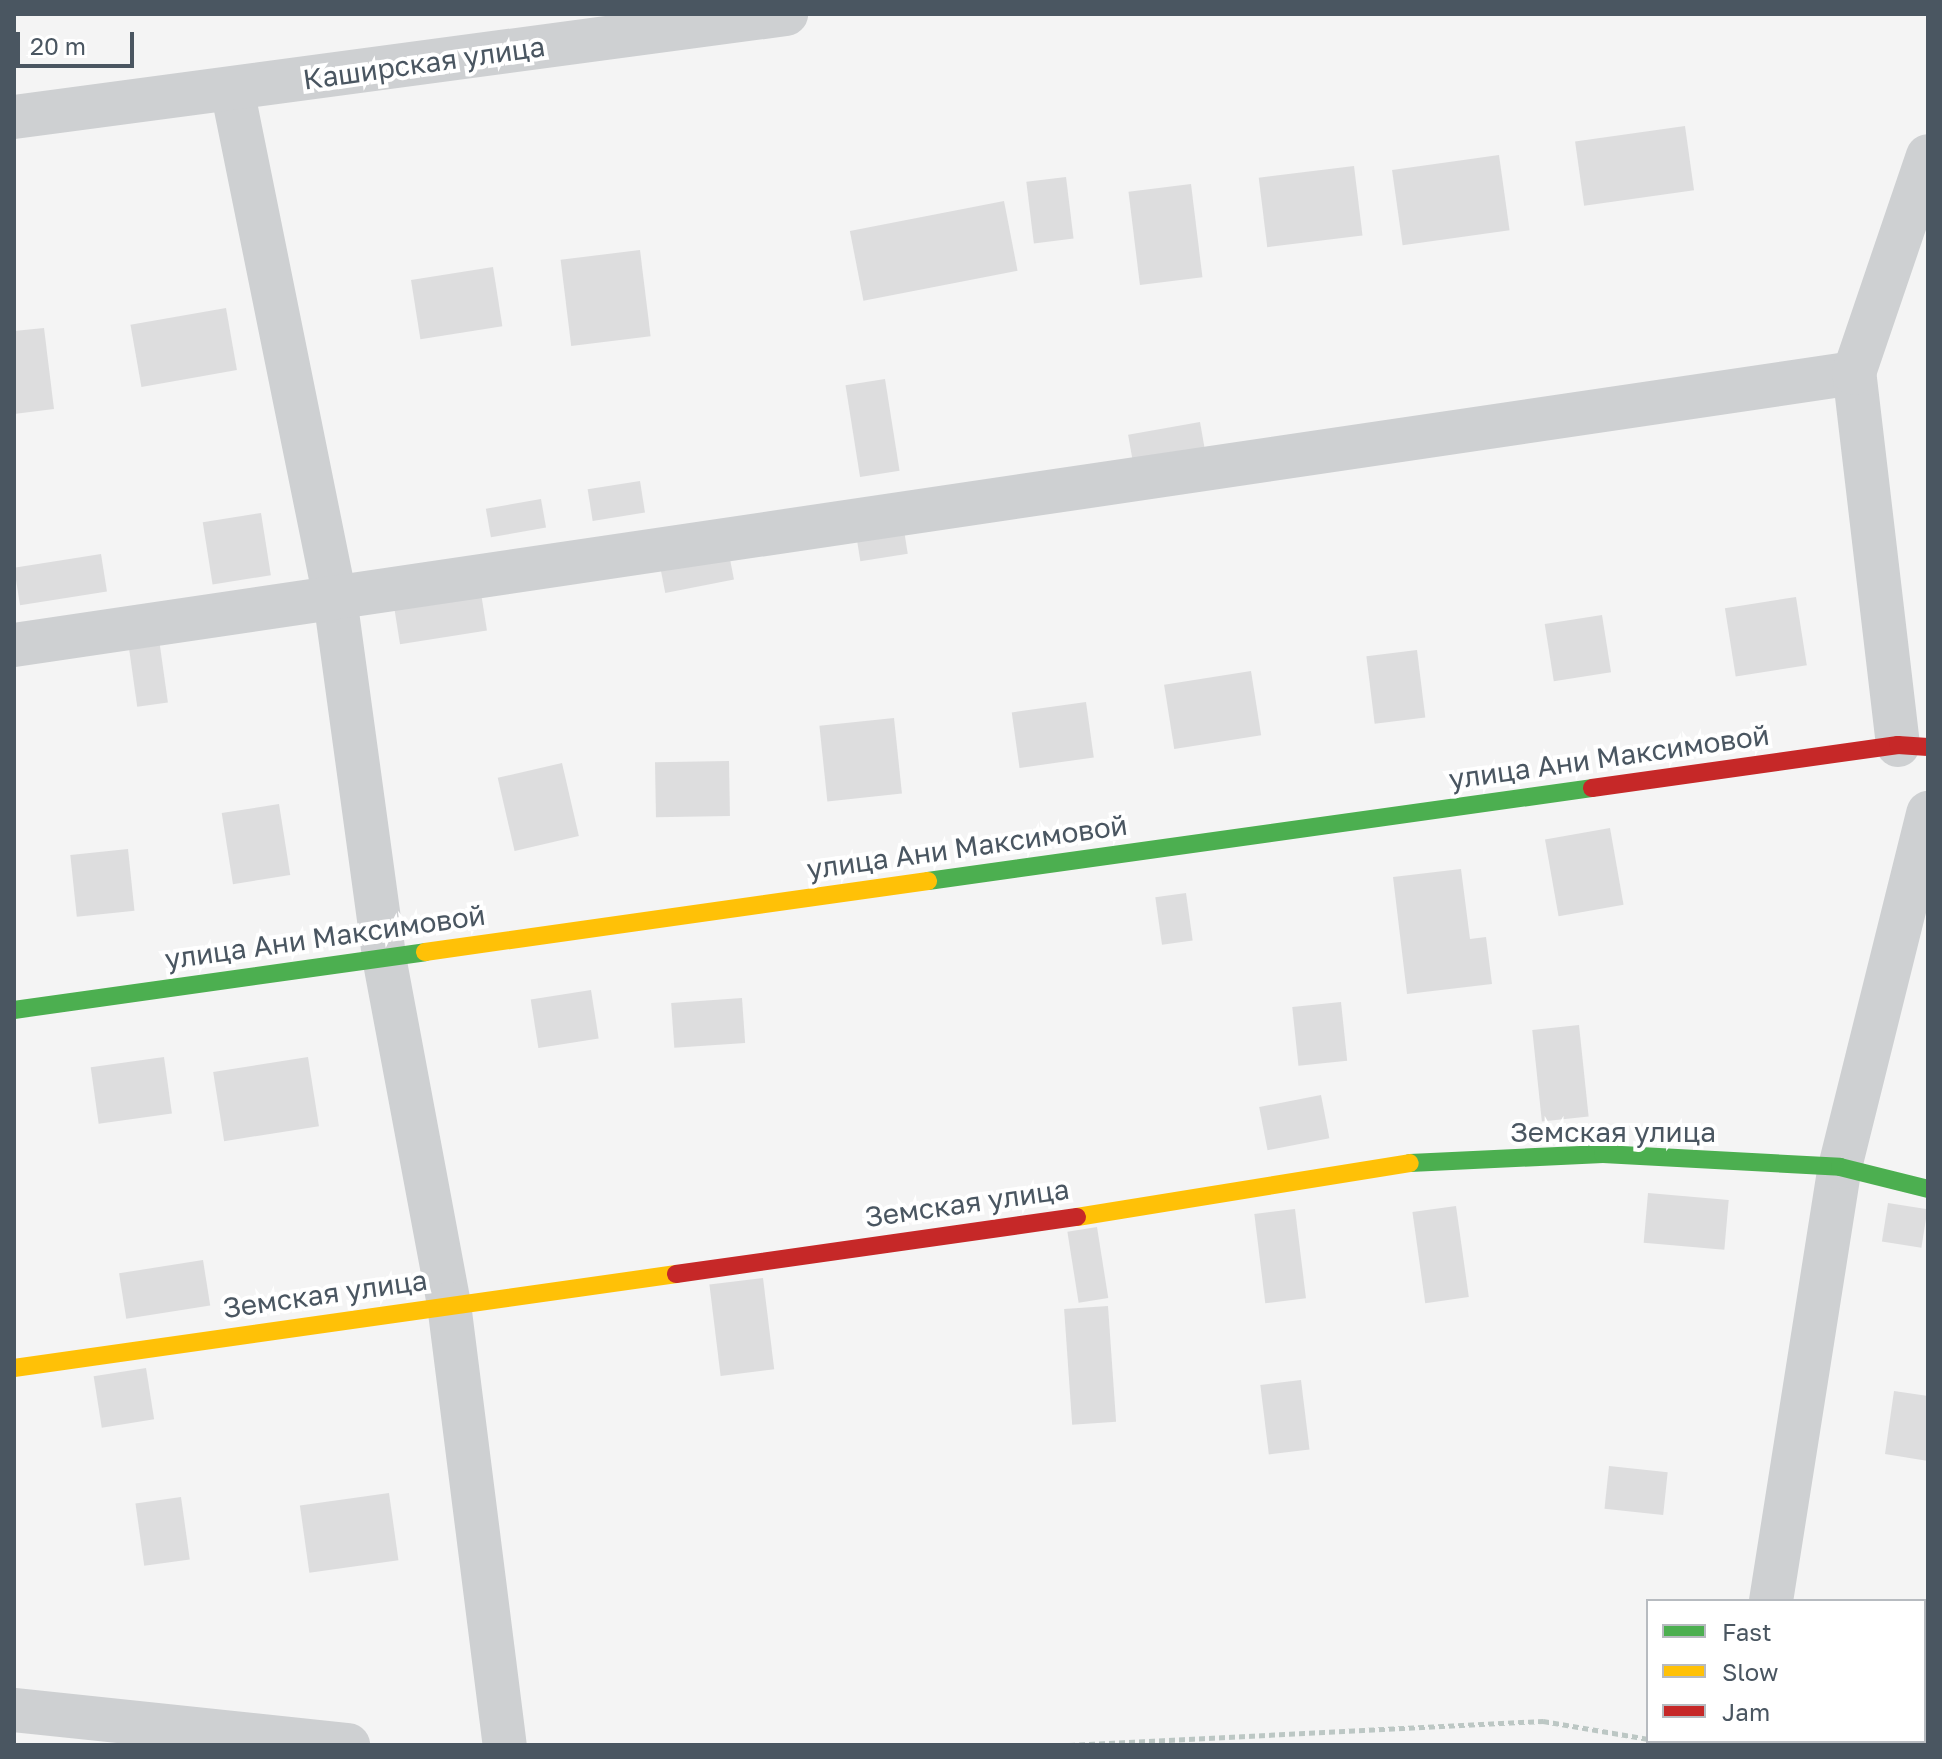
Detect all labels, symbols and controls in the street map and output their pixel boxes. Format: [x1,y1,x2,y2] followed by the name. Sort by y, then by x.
[20,16,138,66] scale bar
[301,29,547,97] street label: Каширская улица
[30,31,86,60] text: 20 m
[1447,718,1771,796] street label: улица Ани Максимовой
[805,808,1129,886] street label: улица Ани Максимовой
[163,898,487,976] street label: улица Ани Максимовой
[1510,1115,1716,1149] street label: Земская улица
[863,1172,1071,1234] street label: Земская улица
[221,1263,429,1325] street label: Земская улица
[1646,1599,1926,1743] legend
[1722,1617,1772,1646] text: Fast
[1722,1657,1778,1686] text: Slow
[1722,1697,1770,1726] text: Jam

